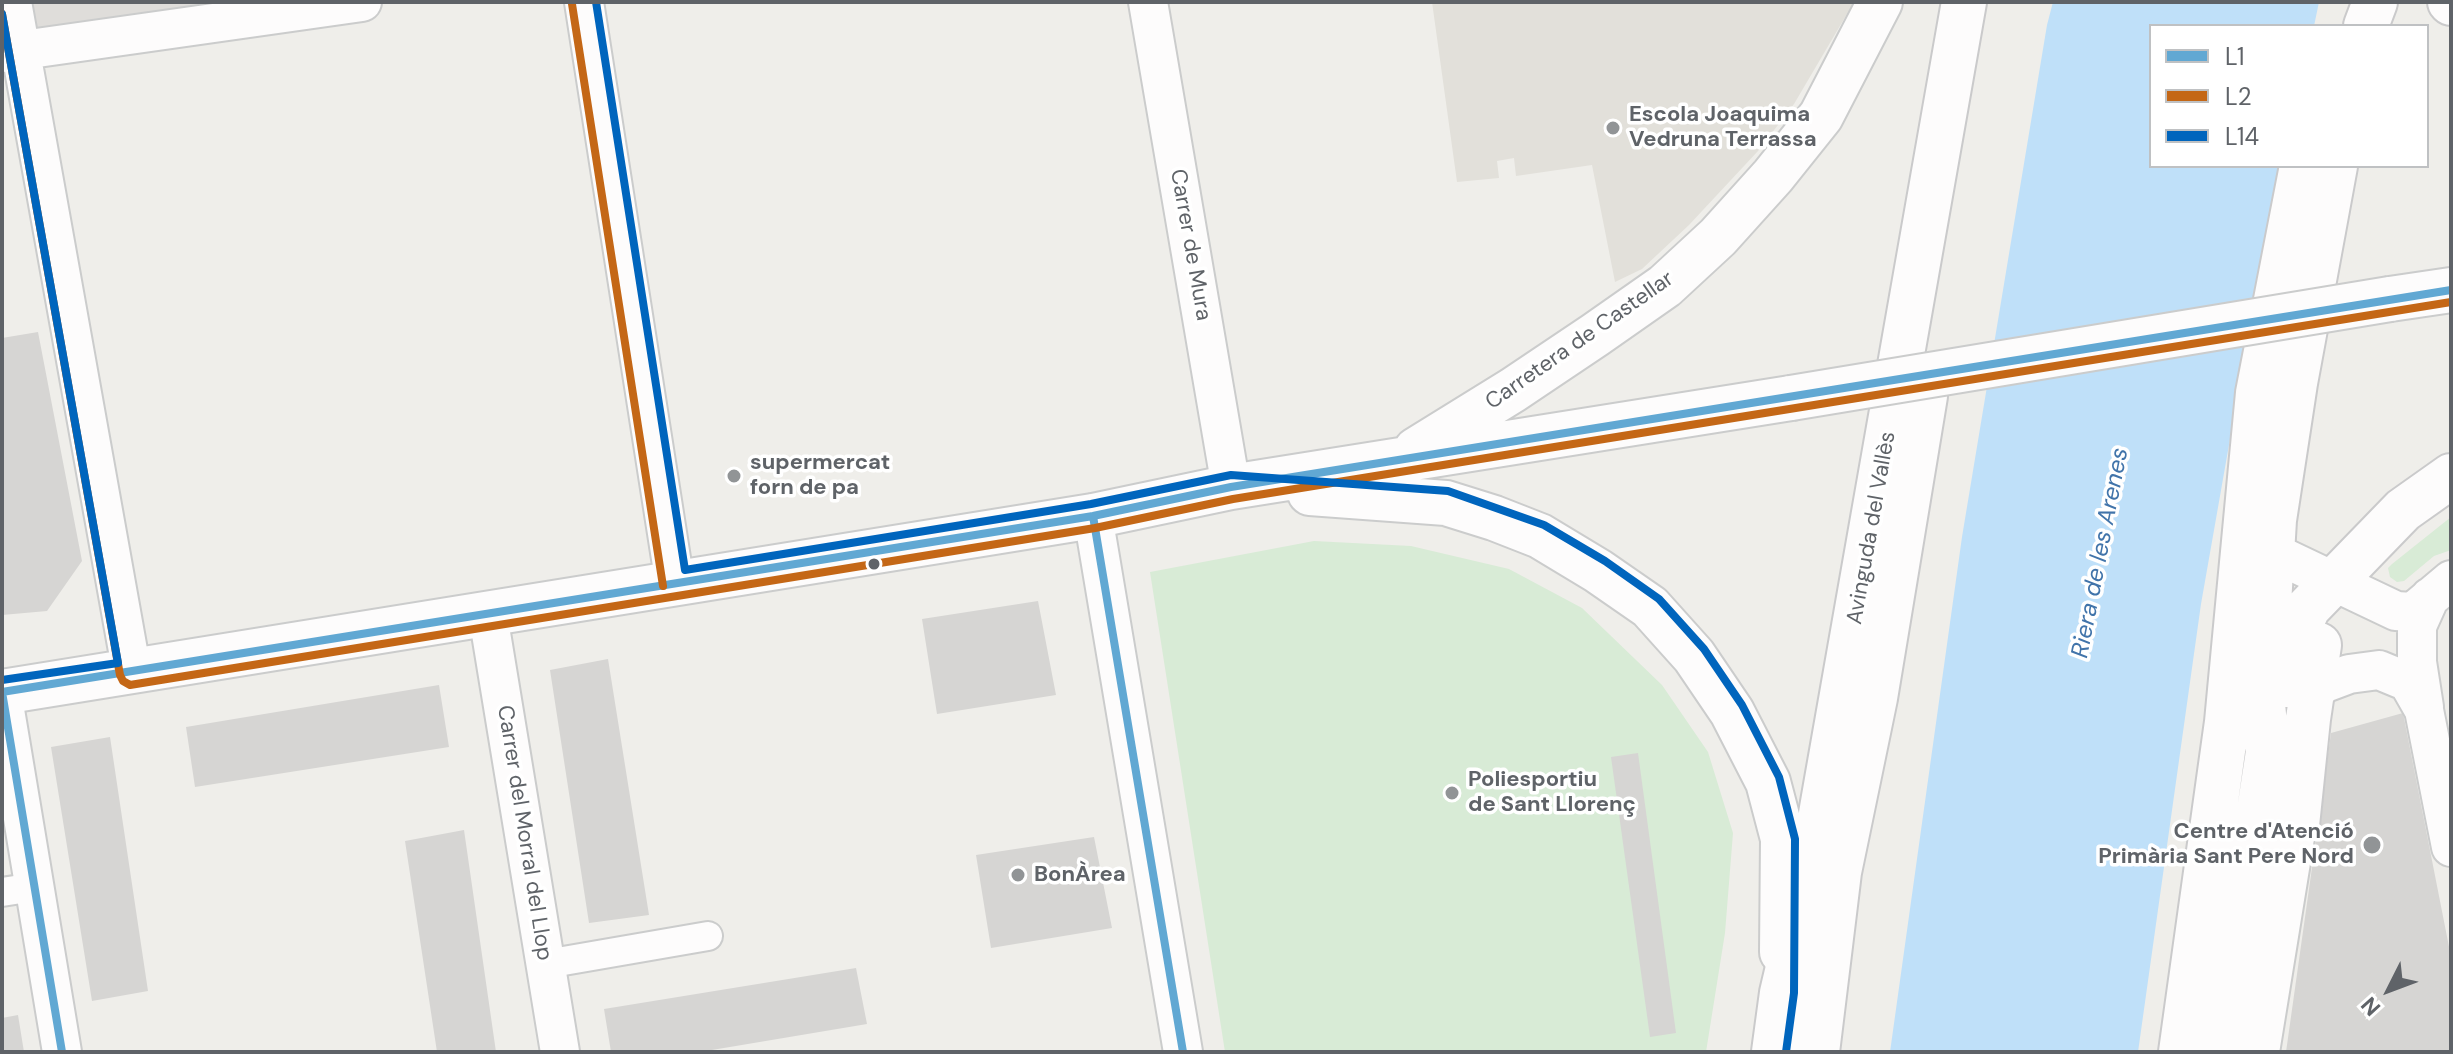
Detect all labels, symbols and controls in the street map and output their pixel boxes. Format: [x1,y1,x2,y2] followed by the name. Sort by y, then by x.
[2149,24,2429,168] legend
[2225,41,2244,72] text: L1
[2225,81,2251,112] text: L2
[1629,102,1817,154] place label: Escola Joaquima Vedruna Terrassa
[1604,119,1622,137] marker: Escola Joaquima Vedruna Terrassa
[2225,121,2259,152] text: L14
[1164,167,1216,323] street label: Carrer de Mura
[1481,266,1679,416] street label: Carretera de Castellar
[1842,430,1902,626] street label: Avinguda del Vallès
[2066,445,2136,661] water label: Riera de les Arenes
[750,450,890,502] place label: supermercat forn de pa
[725,467,743,485] marker: supermercat forn de pa
[866,556,882,572] unlabelled marker
[491,703,557,963] street label: Carrer del Morral del Llop
[1468,767,1636,818] place label: Poliesportiu de Sant Llorenç
[1443,784,1461,802] marker: Poliesportiu de Sant Llorenç
[2098,819,2354,870] place label: Centre d'Atenció Primària Sant Pere Nord
[2361,834,2383,856] marker: Centre d'Atenció Primària Sant Pere Nord
[1034,862,1126,888] place label: BonÀrea
[1009,866,1027,884] marker: BonÀrea
[2349,950,2429,1030] north arrow
[2355,991,2387,1022] text: N

